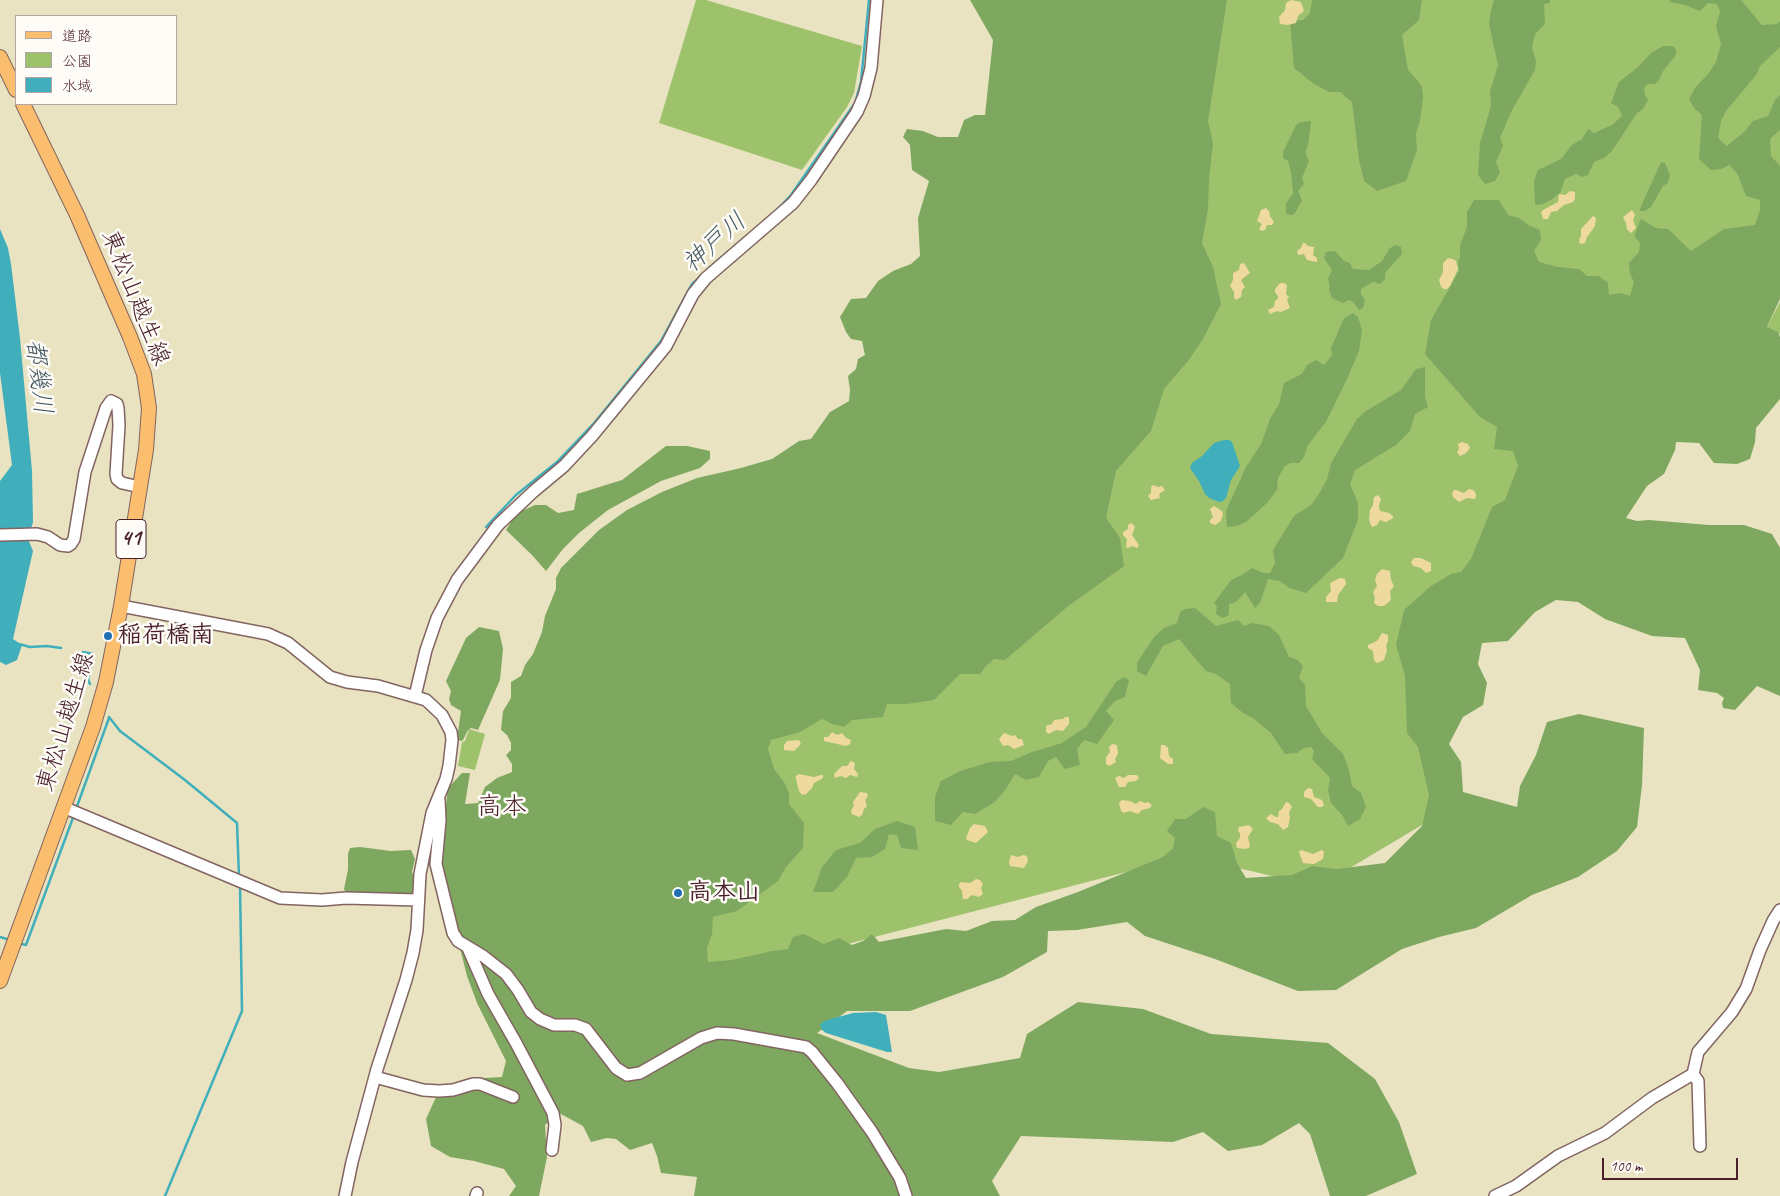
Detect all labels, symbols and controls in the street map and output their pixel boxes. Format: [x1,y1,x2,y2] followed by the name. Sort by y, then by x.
[15,15,178,105] legend
[62,27,92,46] text: 道路
[62,52,92,71] text: 公園
[62,77,92,96] text: 水域
[677,207,753,279] water label: 神戸川
[95,226,175,370] street label: 東松山越生線
[19,338,57,416] water label: 都幾川
[116,520,146,558] road number: 41
[118,622,214,650] place label: 稲荷橋南
[102,630,114,642] marker: 稲荷橋南
[31,649,101,795] street label: 東松山越生線
[477,792,527,822] district label: 高本
[688,879,760,907] place label: 高本山
[672,887,684,899] marker: 高本山
[1605,1148,1741,1180] scale bar
[1610,1157,1642,1176] text: 100 m

